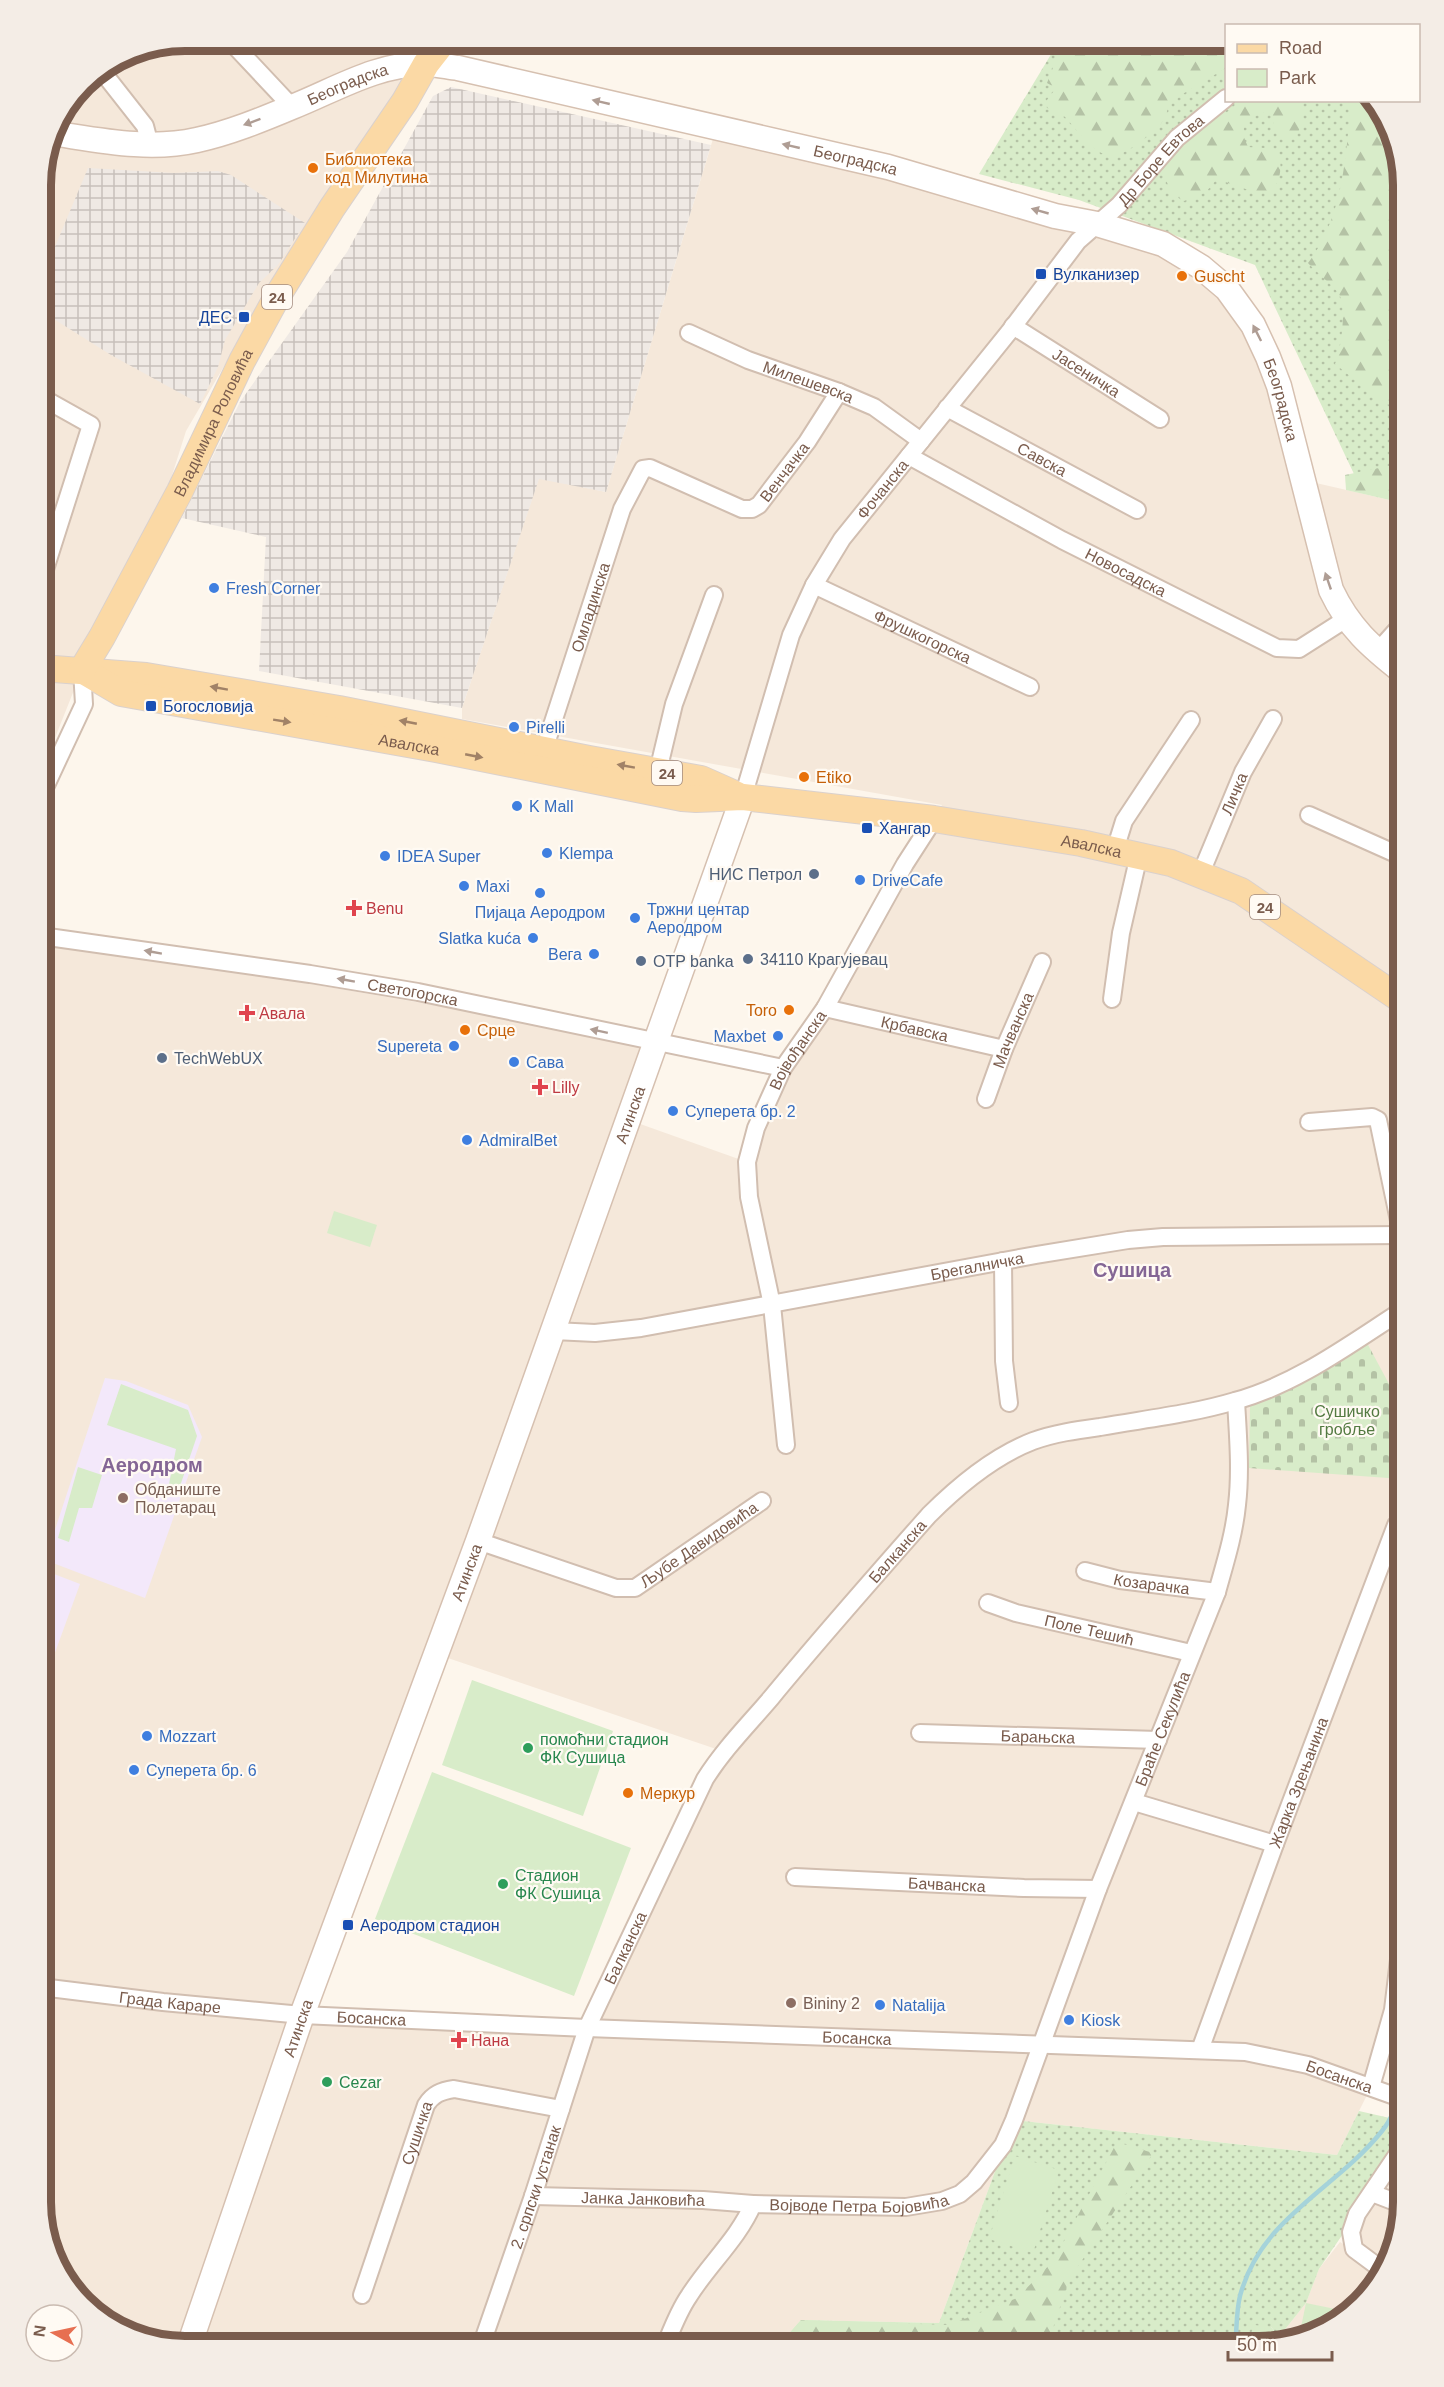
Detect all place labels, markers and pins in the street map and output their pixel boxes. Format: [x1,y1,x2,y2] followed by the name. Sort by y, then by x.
[325,151,428,186] place label: Библиотека код Милутина
[306,161,320,175] marker: Библиотека код Милутина
[1053,266,1140,283] place label: Вулканизер
[1034,267,1048,281] marker: Вулканизер
[1194,268,1245,285] place label: Guscht
[1175,269,1189,283] marker: Guscht
[199,309,232,326] place label: ДЕС
[237,310,251,324] marker: ДЕС
[226,580,321,597] place label: Fresh Corner
[207,581,221,595] marker: Fresh Corner
[163,698,253,715] place label: Богословија
[144,699,158,713] marker: Богословија
[526,719,565,736] place label: Pirelli
[507,720,521,734] marker: Pirelli
[816,769,852,786] place label: Etiko
[797,770,811,784] marker: Etiko
[529,798,573,815] place label: K Mall
[510,799,524,813] marker: K Mall
[879,820,931,837] place label: Хангар
[860,821,874,835] marker: Хангар
[559,845,613,862] place label: Klempa
[540,846,554,860] marker: Klempa
[397,848,481,865] place label: IDEA Super
[378,849,392,863] marker: IDEA Super
[709,866,802,883] place label: НИС Петрол
[807,867,821,881] marker: НИС Петрол
[872,872,943,889] place label: DriveCafe
[853,873,867,887] marker: DriveCafe
[476,878,510,895] place label: Maxi
[457,879,471,893] marker: Maxi
[533,886,547,900] marker: Пијаца Аеродром
[366,900,403,917] place label: Benu
[347,901,361,915] marker: Benu
[647,901,749,936] place label: Тржни центар Аеродром
[475,904,605,921] place label: Пијаца Аеродром
[628,911,642,925] marker: Тржни центар Аеродром
[438,930,521,947] place label: Slatka kuća
[526,931,540,945] marker: Slatka kuća
[548,946,582,963] place label: Вега
[587,947,601,961] marker: Вега
[760,951,888,968] place label: 34110 Крагујевац
[741,952,755,966] marker: 34110 Крагујевац
[653,953,734,970] place label: OTP banka
[634,954,648,968] marker: OTP banka
[746,1002,777,1019] place label: Toro
[782,1003,796,1017] marker: Toro
[259,1005,305,1022] place label: Авала
[240,1006,254,1020] marker: Авала
[477,1022,515,1039] place label: Срце
[458,1023,472,1037] marker: Срце
[714,1028,767,1045] place label: Maxbet
[771,1029,785,1043] marker: Maxbet
[377,1038,442,1055] place label: Supereta
[447,1039,461,1053] marker: Supereta
[174,1050,263,1067] place label: TechWebUX
[155,1051,169,1065] marker: TechWebUX
[526,1054,564,1071] place label: Сава
[507,1055,521,1069] marker: Сава
[552,1079,580,1096] place label: Lilly
[533,1080,547,1094] marker: Lilly
[685,1103,796,1120] place label: Суперета бр. 2
[666,1104,680,1118] marker: Суперета бр. 2
[479,1132,558,1149] place label: AdmiralBet
[460,1133,474,1147] marker: AdmiralBet
[135,1481,221,1516] place label: Обданиште Полетарац
[116,1491,130,1505] marker: Обданиште Полетарац
[159,1728,216,1745] place label: Mozzart
[140,1729,154,1743] marker: Mozzart
[540,1731,669,1766] place label: помоћни стадион ФК Сушица
[521,1741,535,1755] marker: помоћни стадион ФК Сушица
[146,1762,257,1779] place label: Суперета бр. 6
[127,1763,141,1777] marker: Суперета бр. 6
[640,1785,695,1802] place label: Меркур
[621,1786,635,1800] marker: Меркур
[515,1867,600,1902] place label: Стадион ФК Сушица
[496,1877,510,1891] marker: Стадион ФК Сушица
[360,1917,500,1934] place label: Аеродром стадион
[341,1918,355,1932] marker: Аеродром стадион
[803,1995,860,2012] place label: Bininy 2
[784,1996,798,2010] marker: Bininy 2
[892,1997,945,2014] place label: Natalija
[873,1998,887,2012] marker: Natalija
[1081,2012,1121,2029] place label: Kiosk
[1062,2013,1076,2027] marker: Kiosk
[471,2032,509,2049] place label: Нана
[452,2033,466,2047] marker: Нана
[339,2074,382,2091] place label: Cezar
[320,2075,334,2089] marker: Cezar

